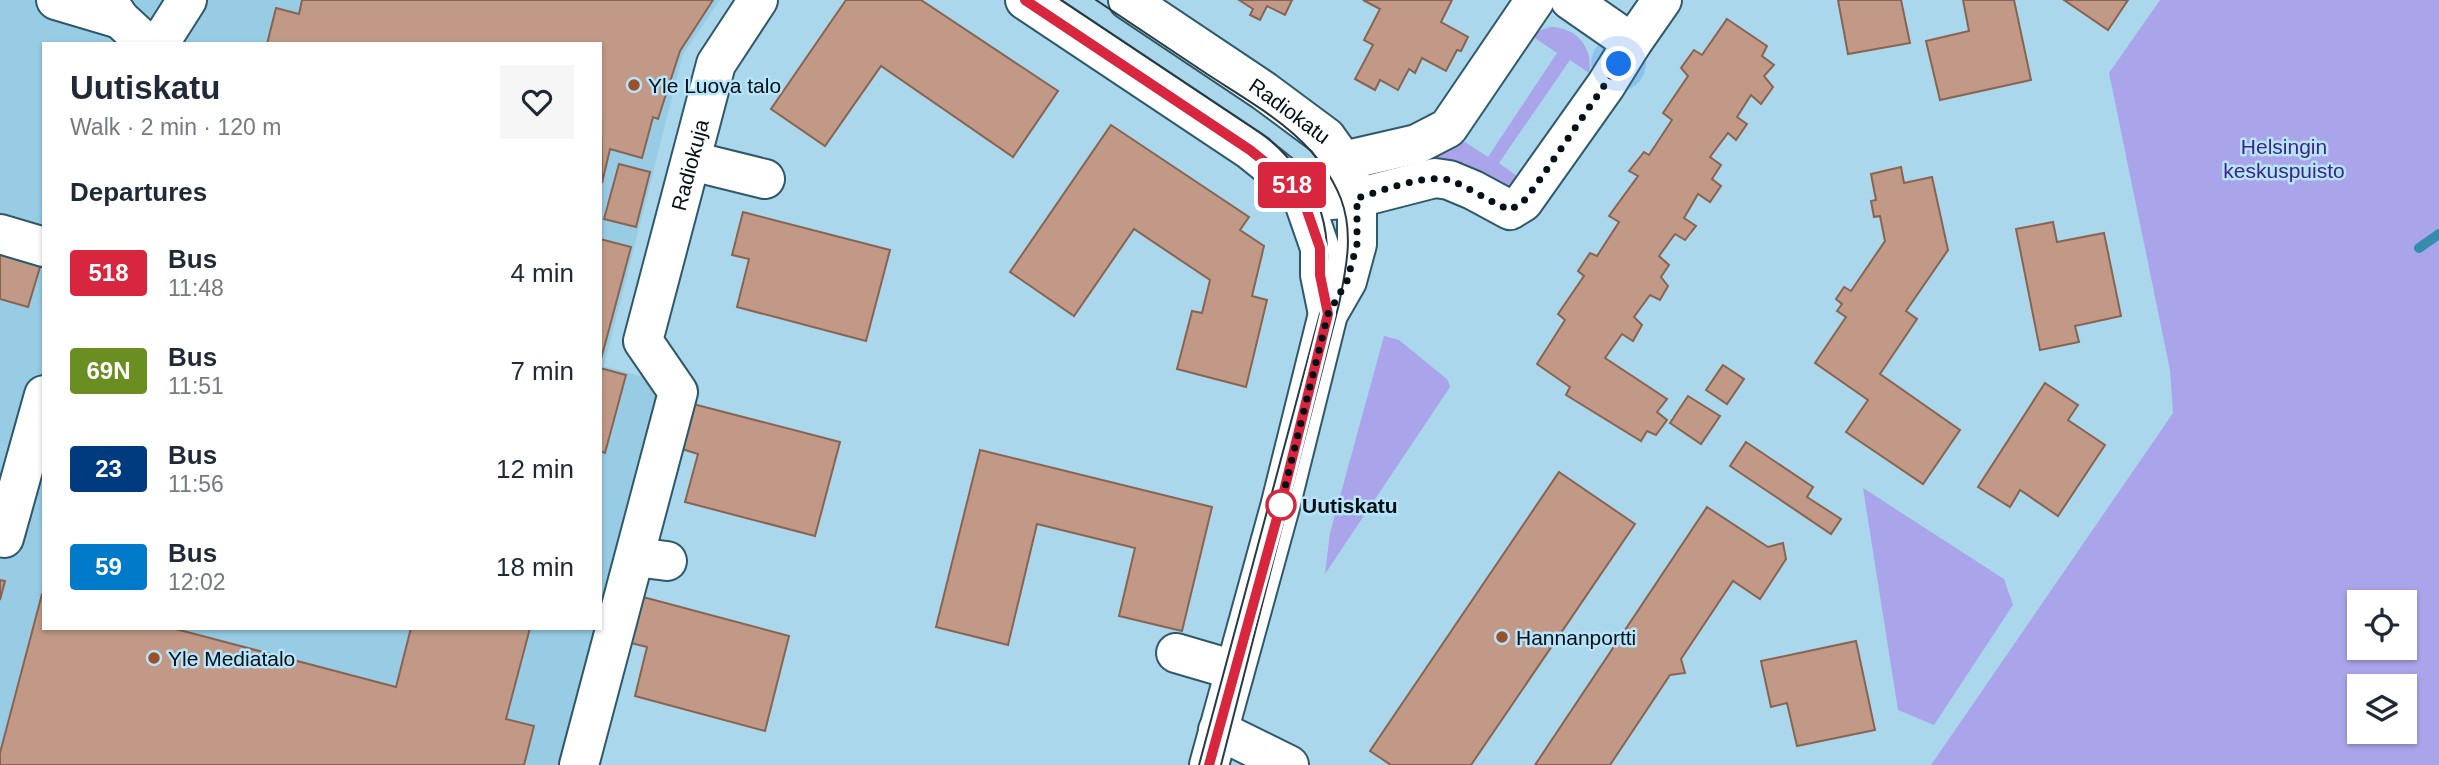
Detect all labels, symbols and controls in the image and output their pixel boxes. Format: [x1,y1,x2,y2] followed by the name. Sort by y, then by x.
[1601,46,1636,81] your location
[500,65,574,139] button: heart
[70,69,220,106] text: Uutiskatu
[1245,73,1335,148] street label: Radiokatu
[648,74,781,97] place label: Yle Luova talo
[626,77,642,93] marker: Yle Luova talo
[70,114,281,140] text: Walk · 2 min · 120 m
[666,116,713,213] street label: Radiokuja
[2223,135,2345,182] park label: Helsingin keskuspuisto
[1252,162,1332,208] line badge: 518
[1272,171,1312,198] text: 518
[70,177,207,207] text: Departures
[168,244,217,274] text: Bus
[510,258,574,288] text: 4 min
[88,259,129,286] text: 518
[168,275,224,301] text: 11:48
[168,342,217,372] text: Bus
[510,356,574,386] text: 7 min
[86,357,131,384] text: 69N
[168,373,224,399] text: 11:51
[168,440,217,470] text: Bus
[496,454,574,484] text: 12 min
[95,455,122,482] text: 23
[168,471,224,497] text: 11:56
[1266,490,1296,520] marker: Uutiskatu
[1302,494,1398,517] place label: Uutiskatu
[168,538,217,568] text: Bus
[496,552,574,582] text: 18 min
[95,553,122,580] text: 59
[168,569,226,595] text: 12:02
[2347,590,2417,744] map controls
[2347,590,2417,660] button: locate
[1516,626,1636,649] place label: Hannanportti
[1494,629,1510,645] marker: Hannanportti
[168,647,295,670] place label: Yle Mediatalo
[146,650,162,666] marker: Yle Mediatalo
[2347,674,2417,744] button: layers

